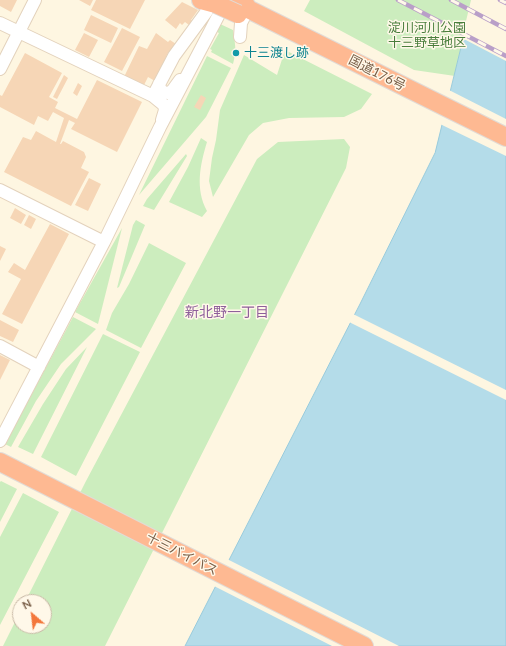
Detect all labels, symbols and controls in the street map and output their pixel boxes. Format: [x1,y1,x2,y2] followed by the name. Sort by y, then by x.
[388,20,466,51] park label: 淀川河川公園 十三野草地区
[244,45,309,61] place label: 十三渡し跡
[231,48,241,58] marker: 十三渡し跡
[346,52,408,94] street label: 国道176号
[185,304,269,320] district label: 新北野一丁目
[144,529,220,579] street label: 十三バイパス
[12,594,52,634] north arrow
[20,596,33,612] text: N

